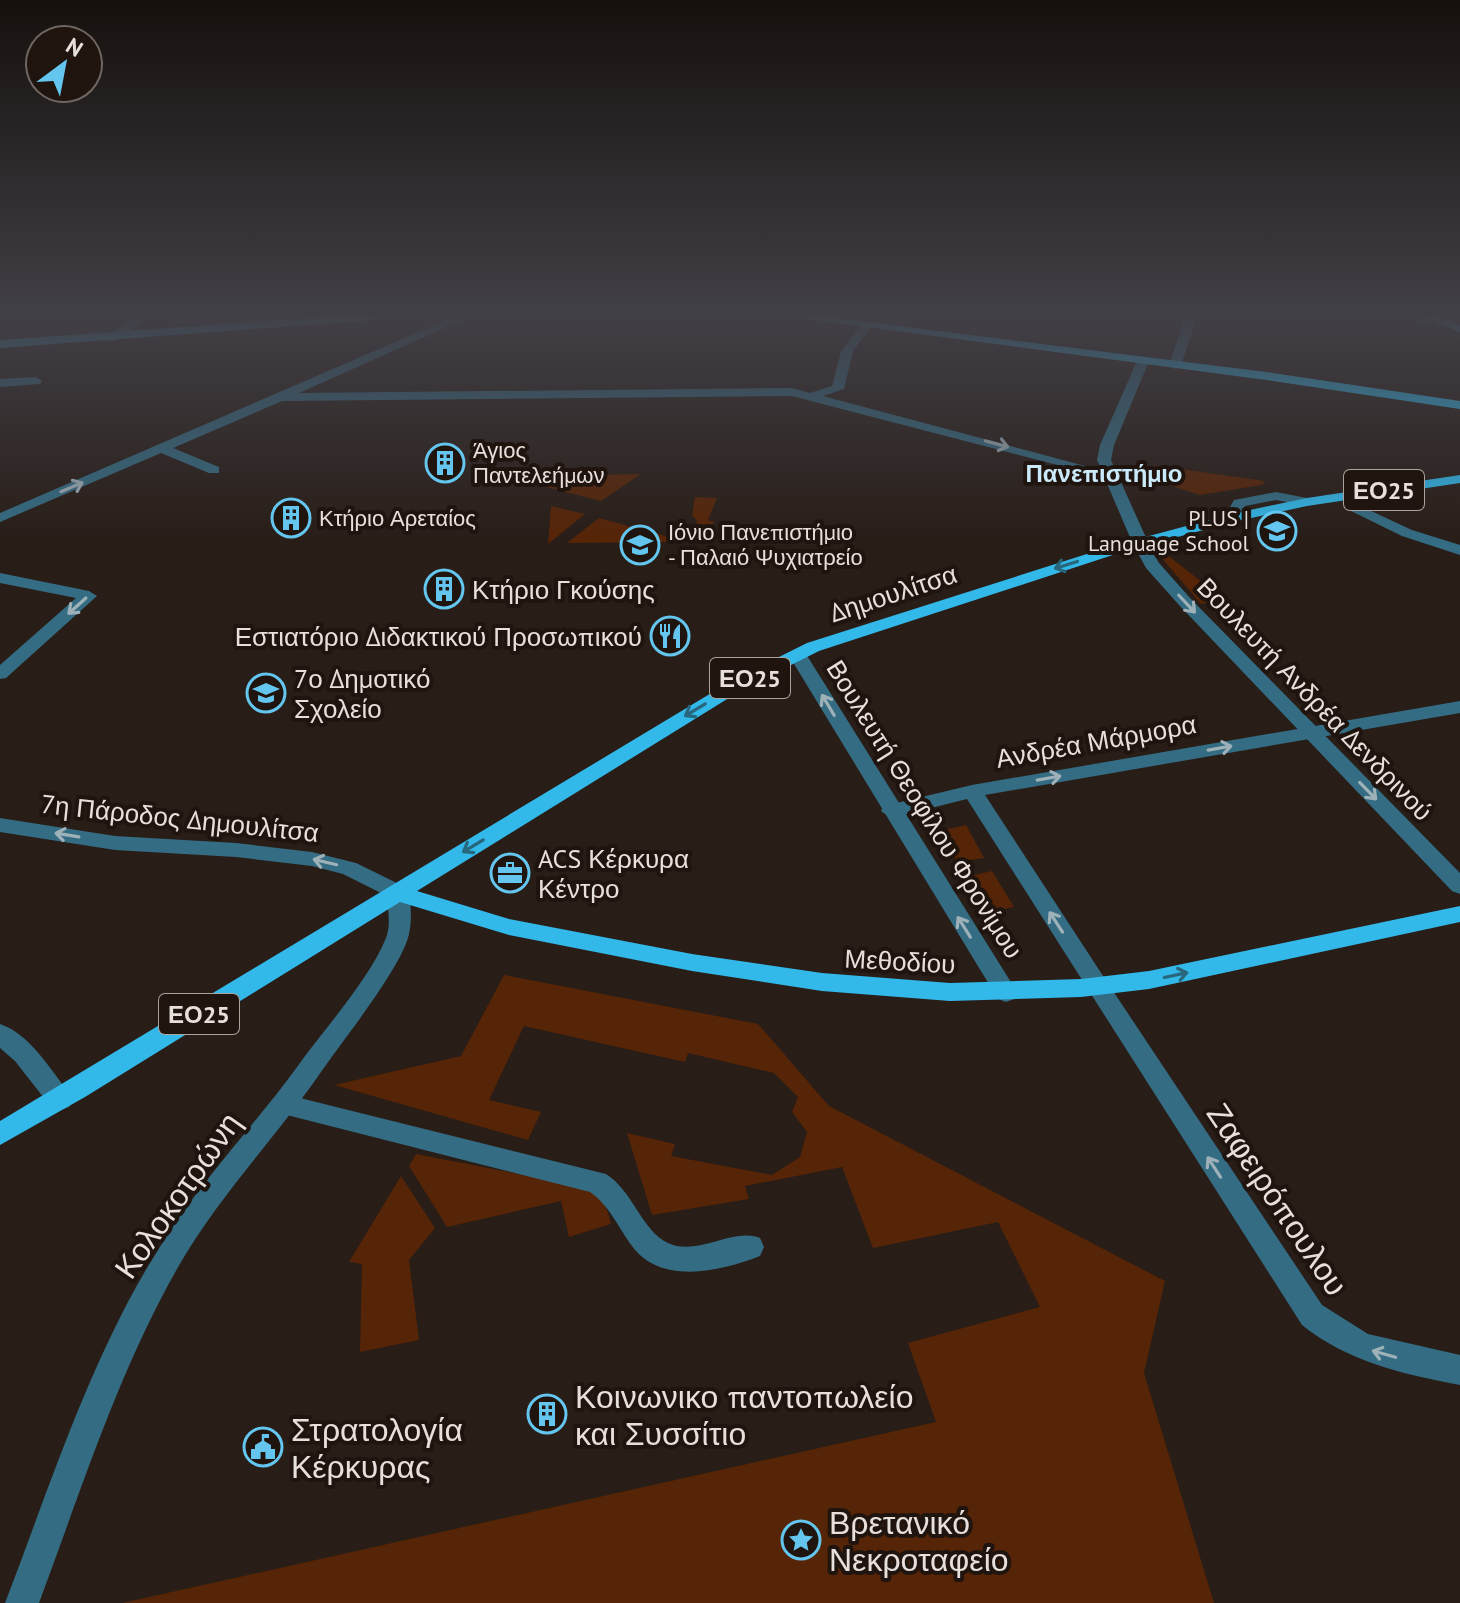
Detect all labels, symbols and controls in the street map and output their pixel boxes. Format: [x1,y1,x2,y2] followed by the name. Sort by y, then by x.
[24,24,104,104] north arrow
[61,31,88,63] text: N
[473,436,604,489] place label: Άγιος Παντελεήμων
[984,438,1009,453] one-way arrow
[424,442,466,484] building icon: Άγιος Παντελεήμων
[1026,458,1182,489] district label: Πανεπιστήμιο
[1344,470,1424,510] road number: ΕΟ25
[59,479,83,494] one-way arrow
[270,497,312,539] building icon: Κτήριο Αρεταίος
[319,504,476,532] place label: Κτήριο Αρεταίος
[1088,504,1250,557] place label: PLUS | Language School
[1256,510,1298,552] school or university icon: PLUS | Language School
[668,518,863,571] place label: Ιόνιο Πανεπιστήμιο - Παλαιό Ψυχιατρείο
[619,524,661,566] school or university icon: Ιόνιο Πανεπιστήμιο - Παλαιό Ψυχιατρείο
[825,557,961,629] street label: Δημουλίτσα
[1053,558,1079,573] one-way arrow
[423,568,465,610] building icon: Κτήριο Γκούσης
[1190,571,1440,827] street label: Βουλευτή Ανδρέα Δενδρινού
[472,573,655,606] place label: Κτήριο Γκούσης
[1177,594,1196,613] one-way arrow
[68,597,88,615] one-way arrow
[649,615,691,657] restaurant icon: Εστιατόριο Διδακτικού Προσωπικού
[235,620,642,653] place label: Εστιατόριο Διδακτικού Προσωπικού
[819,654,1031,964] street label: Βουλευτή Θεοφίλου Φρονίμου
[710,658,790,698] road number: ΕΟ25
[294,662,430,725] place label: 7ο Δημοτικό Σχολείο
[245,672,287,714] school or university icon: 7ο Δημοτικό Σχολείο
[820,694,836,717] one-way arrow
[684,703,707,719] one-way arrow
[993,707,1199,775] street label: Ανδρέα Μάρμορα
[1207,740,1232,755] one-way arrow
[1036,769,1061,784] one-way arrow
[1358,781,1377,801] one-way arrow
[40,787,320,849] street label: 7η Πάροδος Δημουλίτσα
[55,827,80,842] one-way arrow
[462,838,485,854] one-way arrow
[538,842,689,905] place label: ACS Κέρκυρα Κέντρο
[489,852,531,894] office icon: ACS Κέρκυρα Κέντρο
[313,854,338,869] one-way arrow
[1048,911,1064,934] one-way arrow
[956,916,972,939] one-way arrow
[844,942,956,980] street label: Μεθοδίου
[1162,967,1188,982] one-way arrow
[159,994,239,1034] road number: ΕΟ25
[1198,1095,1358,1303] street label: Ζαφειρόπουλου
[104,1103,250,1287] street label: Κολοκοτρώνη
[1206,1156,1222,1179] one-way arrow
[1371,1346,1397,1361] one-way arrow
[575,1375,913,1454] place label: Κοινωνικο παντοπωλείο και Συσσίτιο
[526,1393,568,1435] building icon: Κοινωνικο παντοπωλείο και Συσσίτιο
[291,1408,463,1487] place label: Στρατολογία Κέρκυρας
[242,1426,284,1468] public building icon: Στρατολογία Κέρκυρας
[829,1501,1009,1580] place label: Βρετανικό Νεκροταφείο
[780,1519,822,1561] place icon: Βρετανικό Νεκροταφείο

